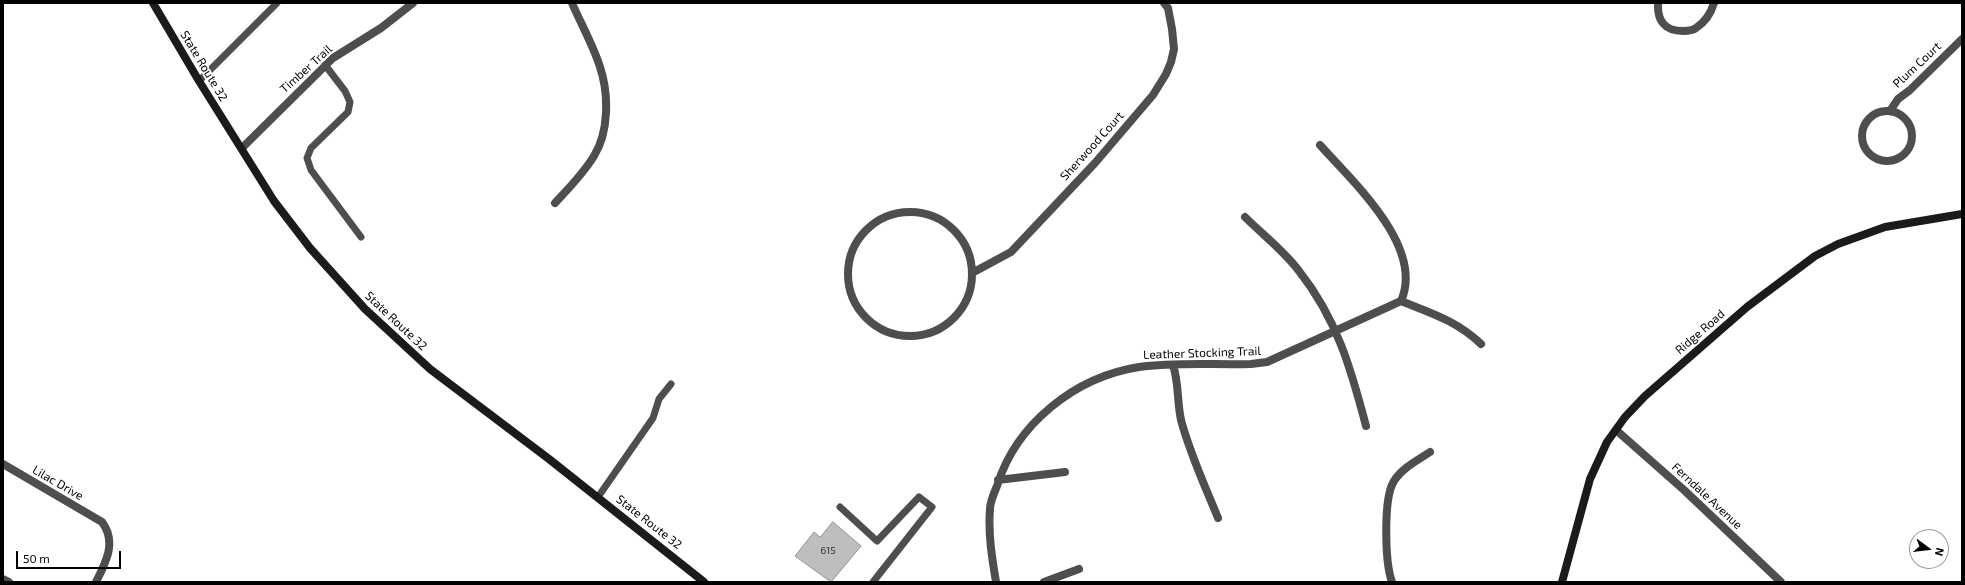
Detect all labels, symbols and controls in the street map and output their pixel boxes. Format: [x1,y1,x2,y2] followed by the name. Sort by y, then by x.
[177,28,231,104] street label: State Route 32
[1890,39,1944,91] street label: Plum Court
[277,42,335,96] street label: Timber Trail
[1057,109,1127,183] street label: Sherwood Court
[362,289,430,353] street label: State Route 32
[1672,307,1728,357] street label: Ridge Road
[1143,344,1261,362] street label: Leather Stocking Trail
[1669,460,1745,532] street label: Ferndale Avenue
[30,463,86,503] street label: Lilac Drive
[613,492,685,552] street label: State Route 32
[1909,529,1949,569] north arrow
[18,543,123,569] scale bar
[820,545,836,557] house number: 615
[1933,546,1947,557] text: N
[23,551,50,565] text: 50 m

